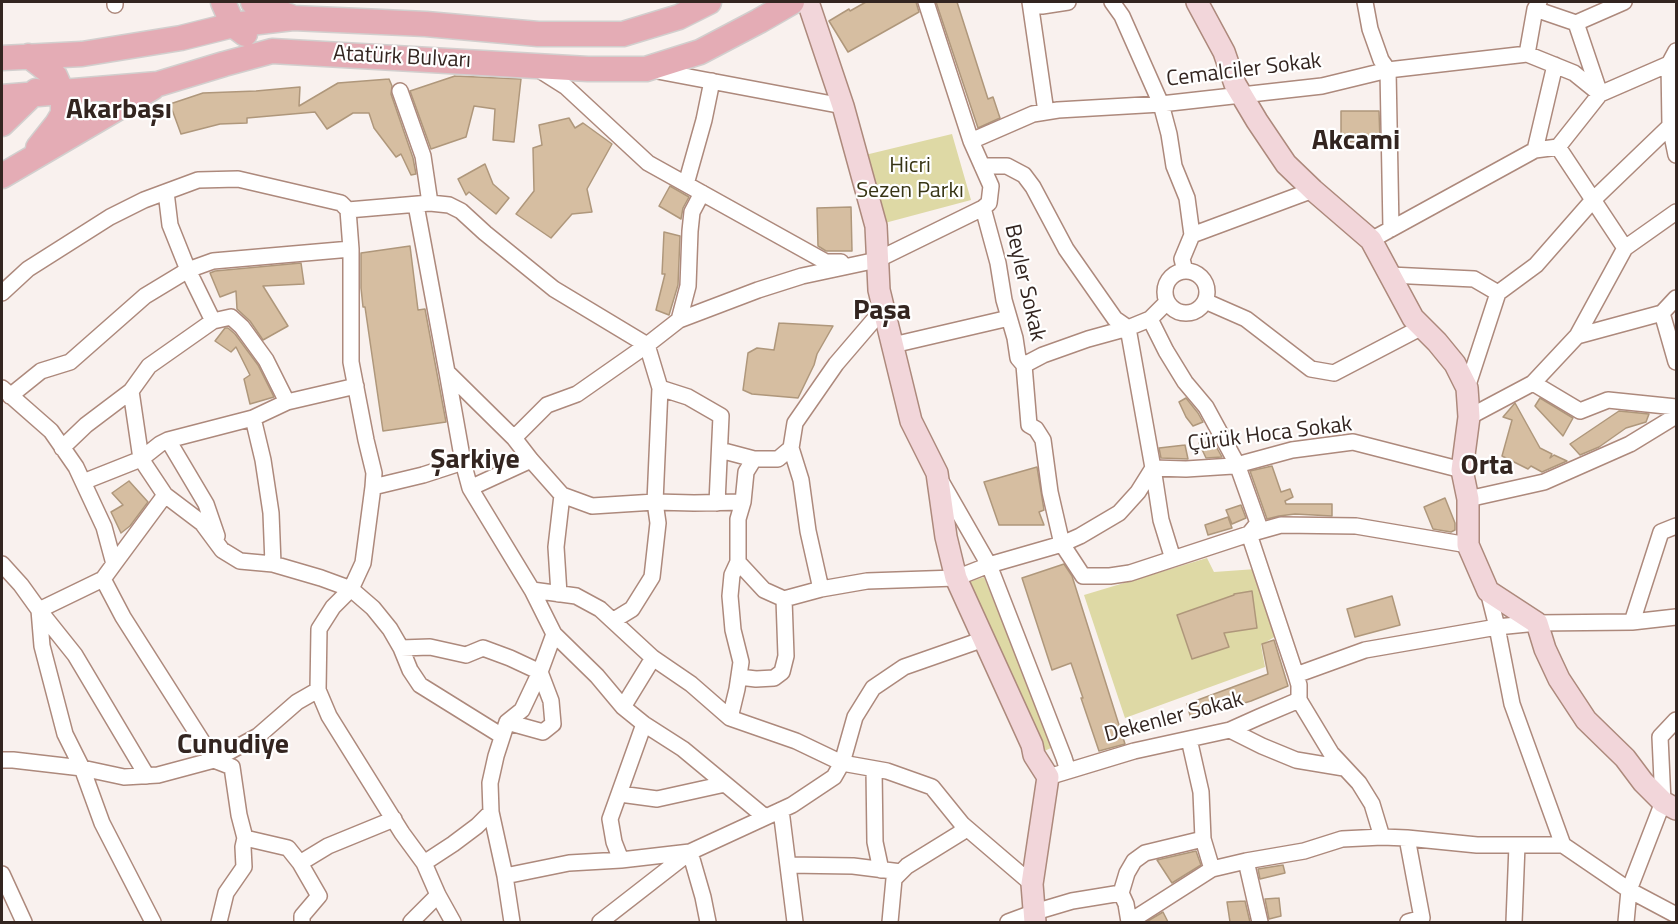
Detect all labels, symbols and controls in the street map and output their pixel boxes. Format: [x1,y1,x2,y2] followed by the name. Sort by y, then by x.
[332,41,472,75] street label: Atatürk Bulvarı
[1165,48,1323,94] street label: Cemalciler Sokak
[66,94,172,128] district label: Akarbaşı
[1312,125,1400,159] district label: Akcami
[856,154,964,206] park label: Hicri Sezen Parkı
[998,222,1050,344] street label: Beyler Sokak
[853,295,911,329] district label: Paşa
[1186,412,1354,458] street label: Çürük Hoca Sokak
[430,444,520,478] district label: Şarkiye
[1460,450,1514,484] district label: Orta
[1102,687,1246,749] street label: Dekenler Sokak
[177,729,289,763] district label: Cunudiye

